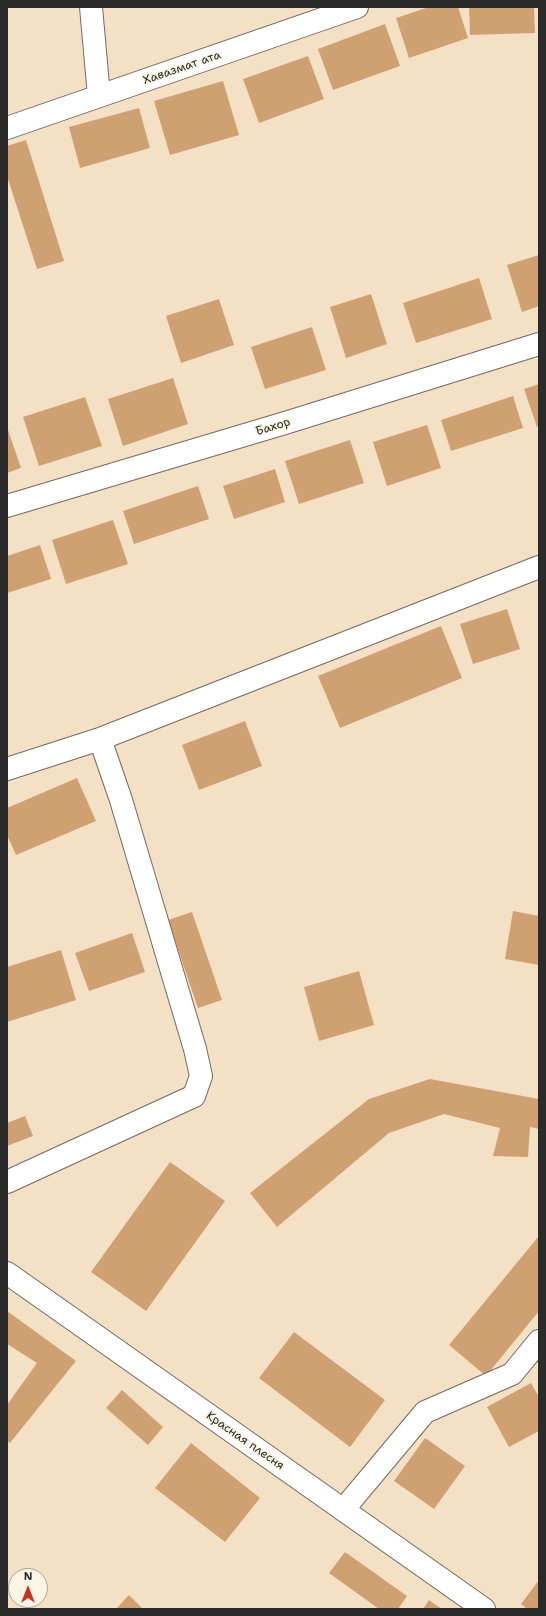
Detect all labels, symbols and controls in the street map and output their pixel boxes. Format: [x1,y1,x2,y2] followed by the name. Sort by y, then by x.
[141,48,223,88] street label: Хавазмат ата
[254,415,292,439] street label: Бахор
[203,1409,287,1473] street label: Красная плесня
[8,1568,48,1608] north arrow
[24,1569,32,1584] text: N

